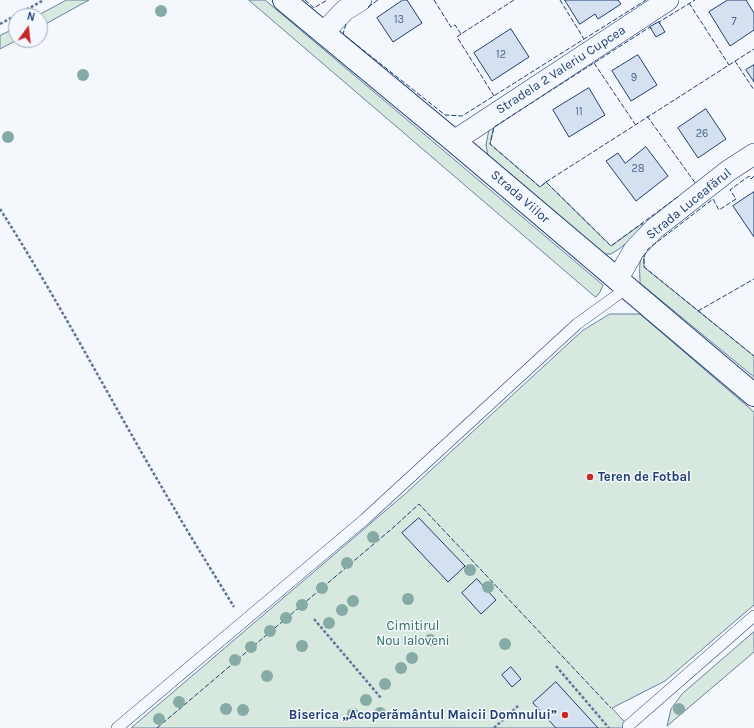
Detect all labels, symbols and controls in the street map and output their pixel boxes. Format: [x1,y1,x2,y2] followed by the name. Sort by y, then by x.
[8,8,48,48] north arrow
[25,10,36,24] text: N
[394,13,404,27] house number: 13
[731,15,737,29] house number: 7
[493,22,629,118] street label: Stradela 2 Valeriu Cupcea
[496,48,506,62] house number: 12
[631,71,637,85] house number: 9
[575,105,583,119] house number: 11
[696,127,708,141] house number: 26
[631,162,645,176] house number: 28
[643,165,735,243] street label: Strada Luceafărul
[487,167,553,227] street label: Strada Viilor
[598,469,691,485] place label: Teren de Fotbal
[585,472,595,482] marker: Teren de Fotbal
[376,618,450,649] park label: Cimitirul Nou Ialoveni
[289,707,557,723] place label: Biserica „Acoperământul Maicii Domnului”
[560,710,570,720] marker: Biserica „Acoperământul Maicii Domnului”

